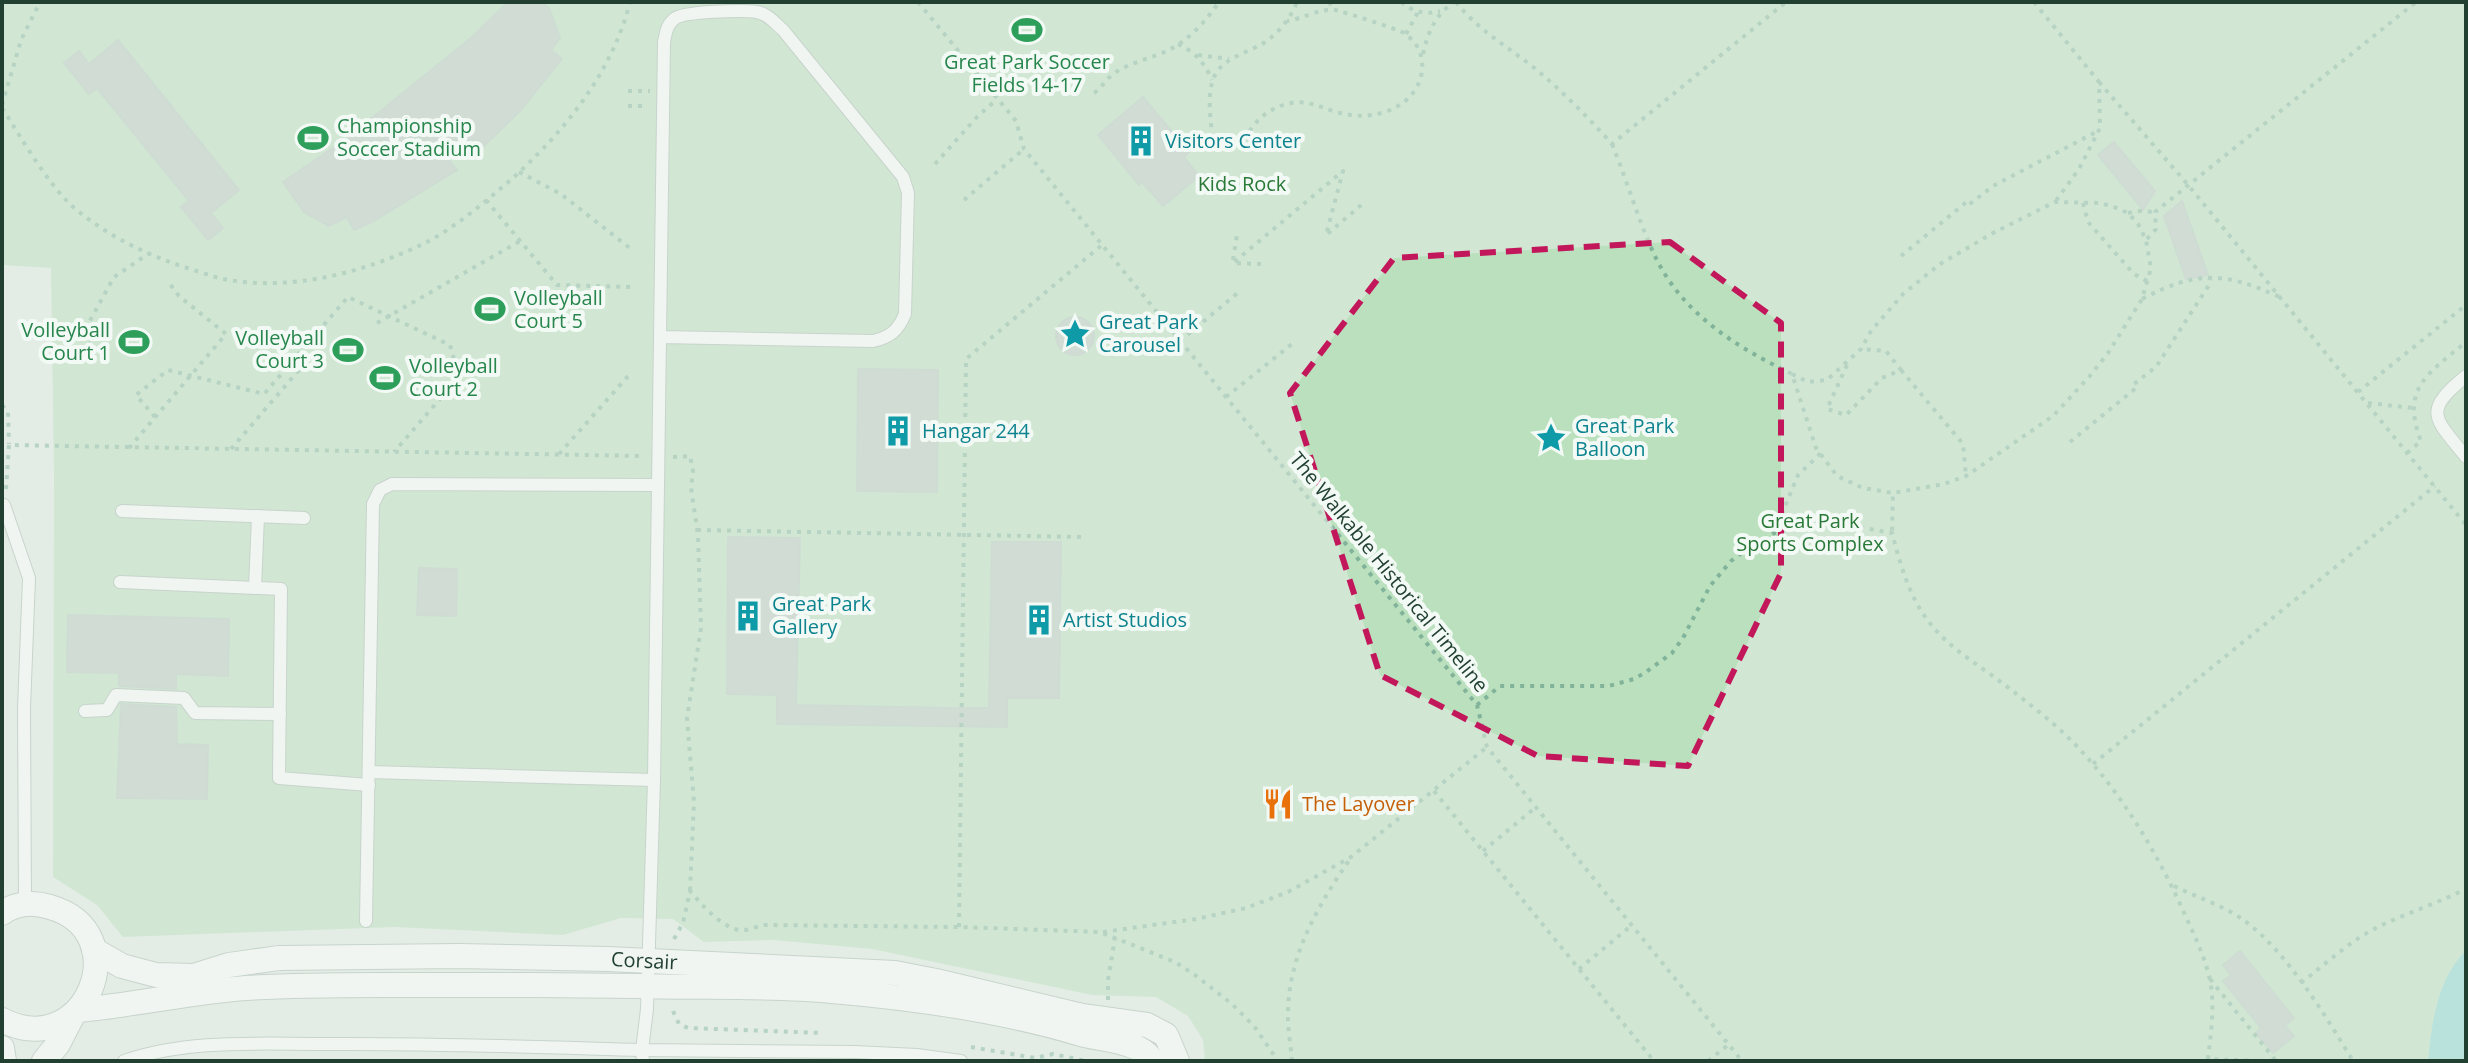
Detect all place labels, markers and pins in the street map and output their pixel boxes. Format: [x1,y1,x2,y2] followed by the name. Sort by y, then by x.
[1010,13,1044,47] sports icon: Great Park Soccer Fields 14-17
[944,48,1110,98] place label: Great Park Soccer Fields 14-17
[337,112,481,162] place label: Championship Soccer Stadium
[296,121,330,155] sports icon: Championship Soccer Stadium
[1124,124,1158,158] building icon: Visitors Center
[1165,127,1301,154] place label: Visitors Center
[514,284,603,334] place label: Volleyball Court 5
[473,292,507,326] sports icon: Volleyball Court 5
[1099,308,1199,358] place label: Great Park Carousel
[21,316,110,366] place label: Volleyball Court 1
[1058,317,1092,351] place icon: Great Park Carousel
[235,324,324,374] place label: Volleyball Court 3
[117,325,151,359] sports icon: Volleyball Court 1
[331,333,365,367] sports icon: Volleyball Court 3
[409,352,498,402] place label: Volleyball Court 2
[368,361,402,395] sports icon: Volleyball Court 2
[1575,412,1675,462] place label: Great Park Balloon
[881,414,915,448] building icon: Hangar 244
[922,417,1030,444] place label: Hangar 244
[1534,421,1568,455] place icon: Great Park Balloon
[772,590,872,640] place label: Great Park Gallery
[731,599,765,633] building icon: Great Park Gallery
[1022,603,1056,637] building icon: Artist Studios
[1063,606,1187,633] place label: Artist Studios
[1261,787,1295,821] restaurant icon: The Layover
[1302,790,1415,817] place label: The Layover

